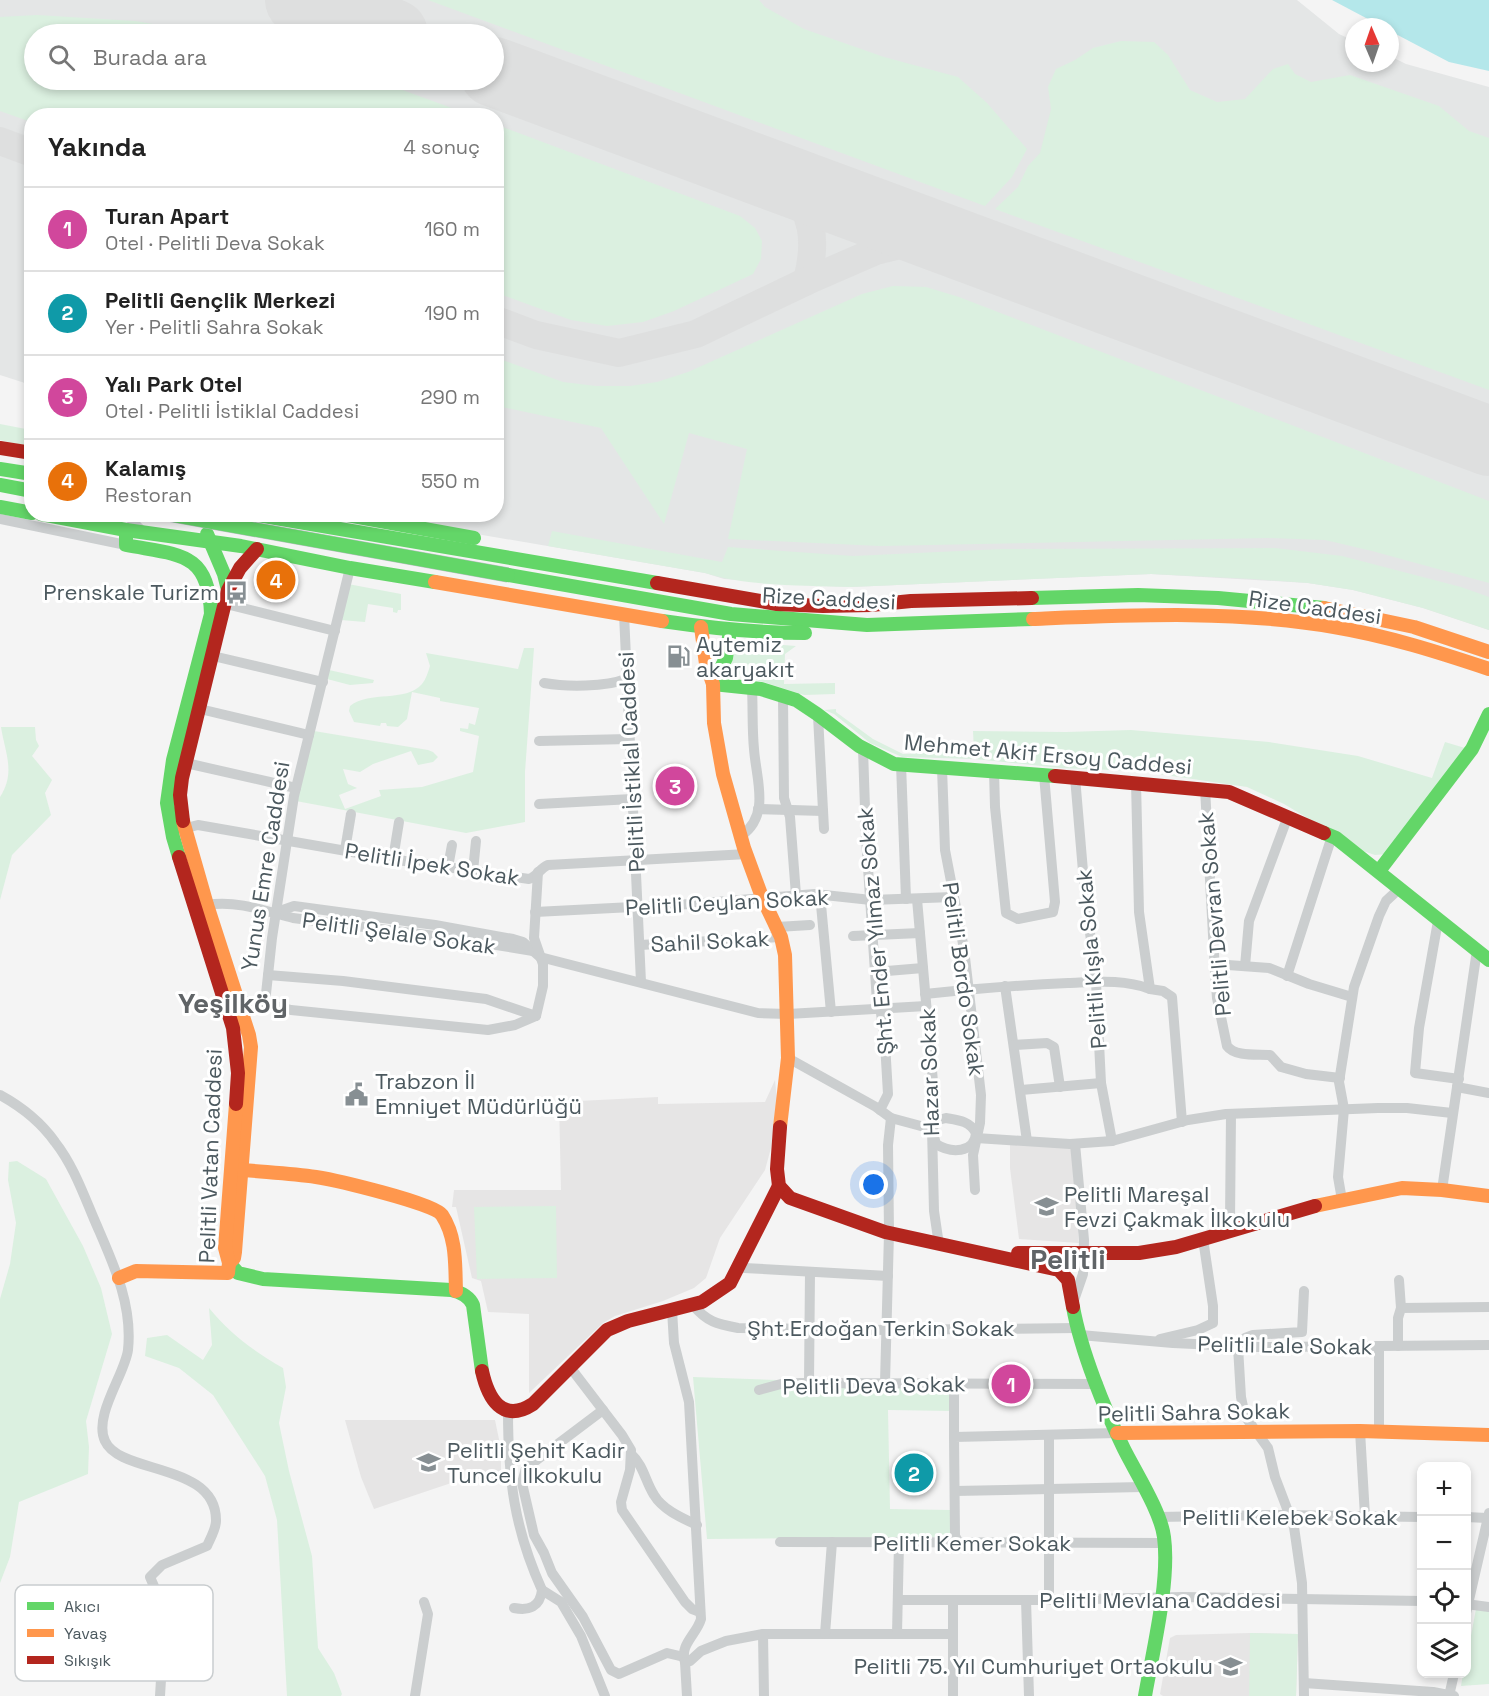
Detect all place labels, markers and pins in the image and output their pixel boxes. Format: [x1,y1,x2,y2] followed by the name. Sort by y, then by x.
[256,558,296,602] pin: 4
[43,578,219,606] place label: Prenskale Turizm
[224,579,250,605] bus stop icon: Prenskale Turizm
[696,630,795,683] place label: Aytemiz akaryakıt
[665,644,691,670] fuel station icon: Aytemiz akaryakıt
[656,764,694,808] pin: 3
[375,1067,582,1120] place label: Trabzon İl Emniyet Müdürlüğü
[344,1081,370,1107] public building icon: Trabzon İl Emniyet Müdürlüğü
[1064,1180,1290,1233] place label: Pelitli Mareşal Fevzi Çakmak İlkokulu
[1033,1194,1059,1220] school or university icon: Pelitli Mareşal Fevzi Çakmak İlkokulu
[992,1362,1030,1406] pin: 1
[447,1436,625,1489] place label: Pelitli Şehit Kadir Tuncel İlkokulu
[416,1450,442,1476] school or university icon: Pelitli Şehit Kadir Tuncel İlkokulu
[894,1450,934,1496] pin: 2
[854,1652,1213,1680] place label: Pelitli 75. Yıl Cumhuriyet Ortaokulu
[1218,1653,1244,1679] school or university icon: Pelitli 75. Yıl Cumhuriyet Ortaokulu

